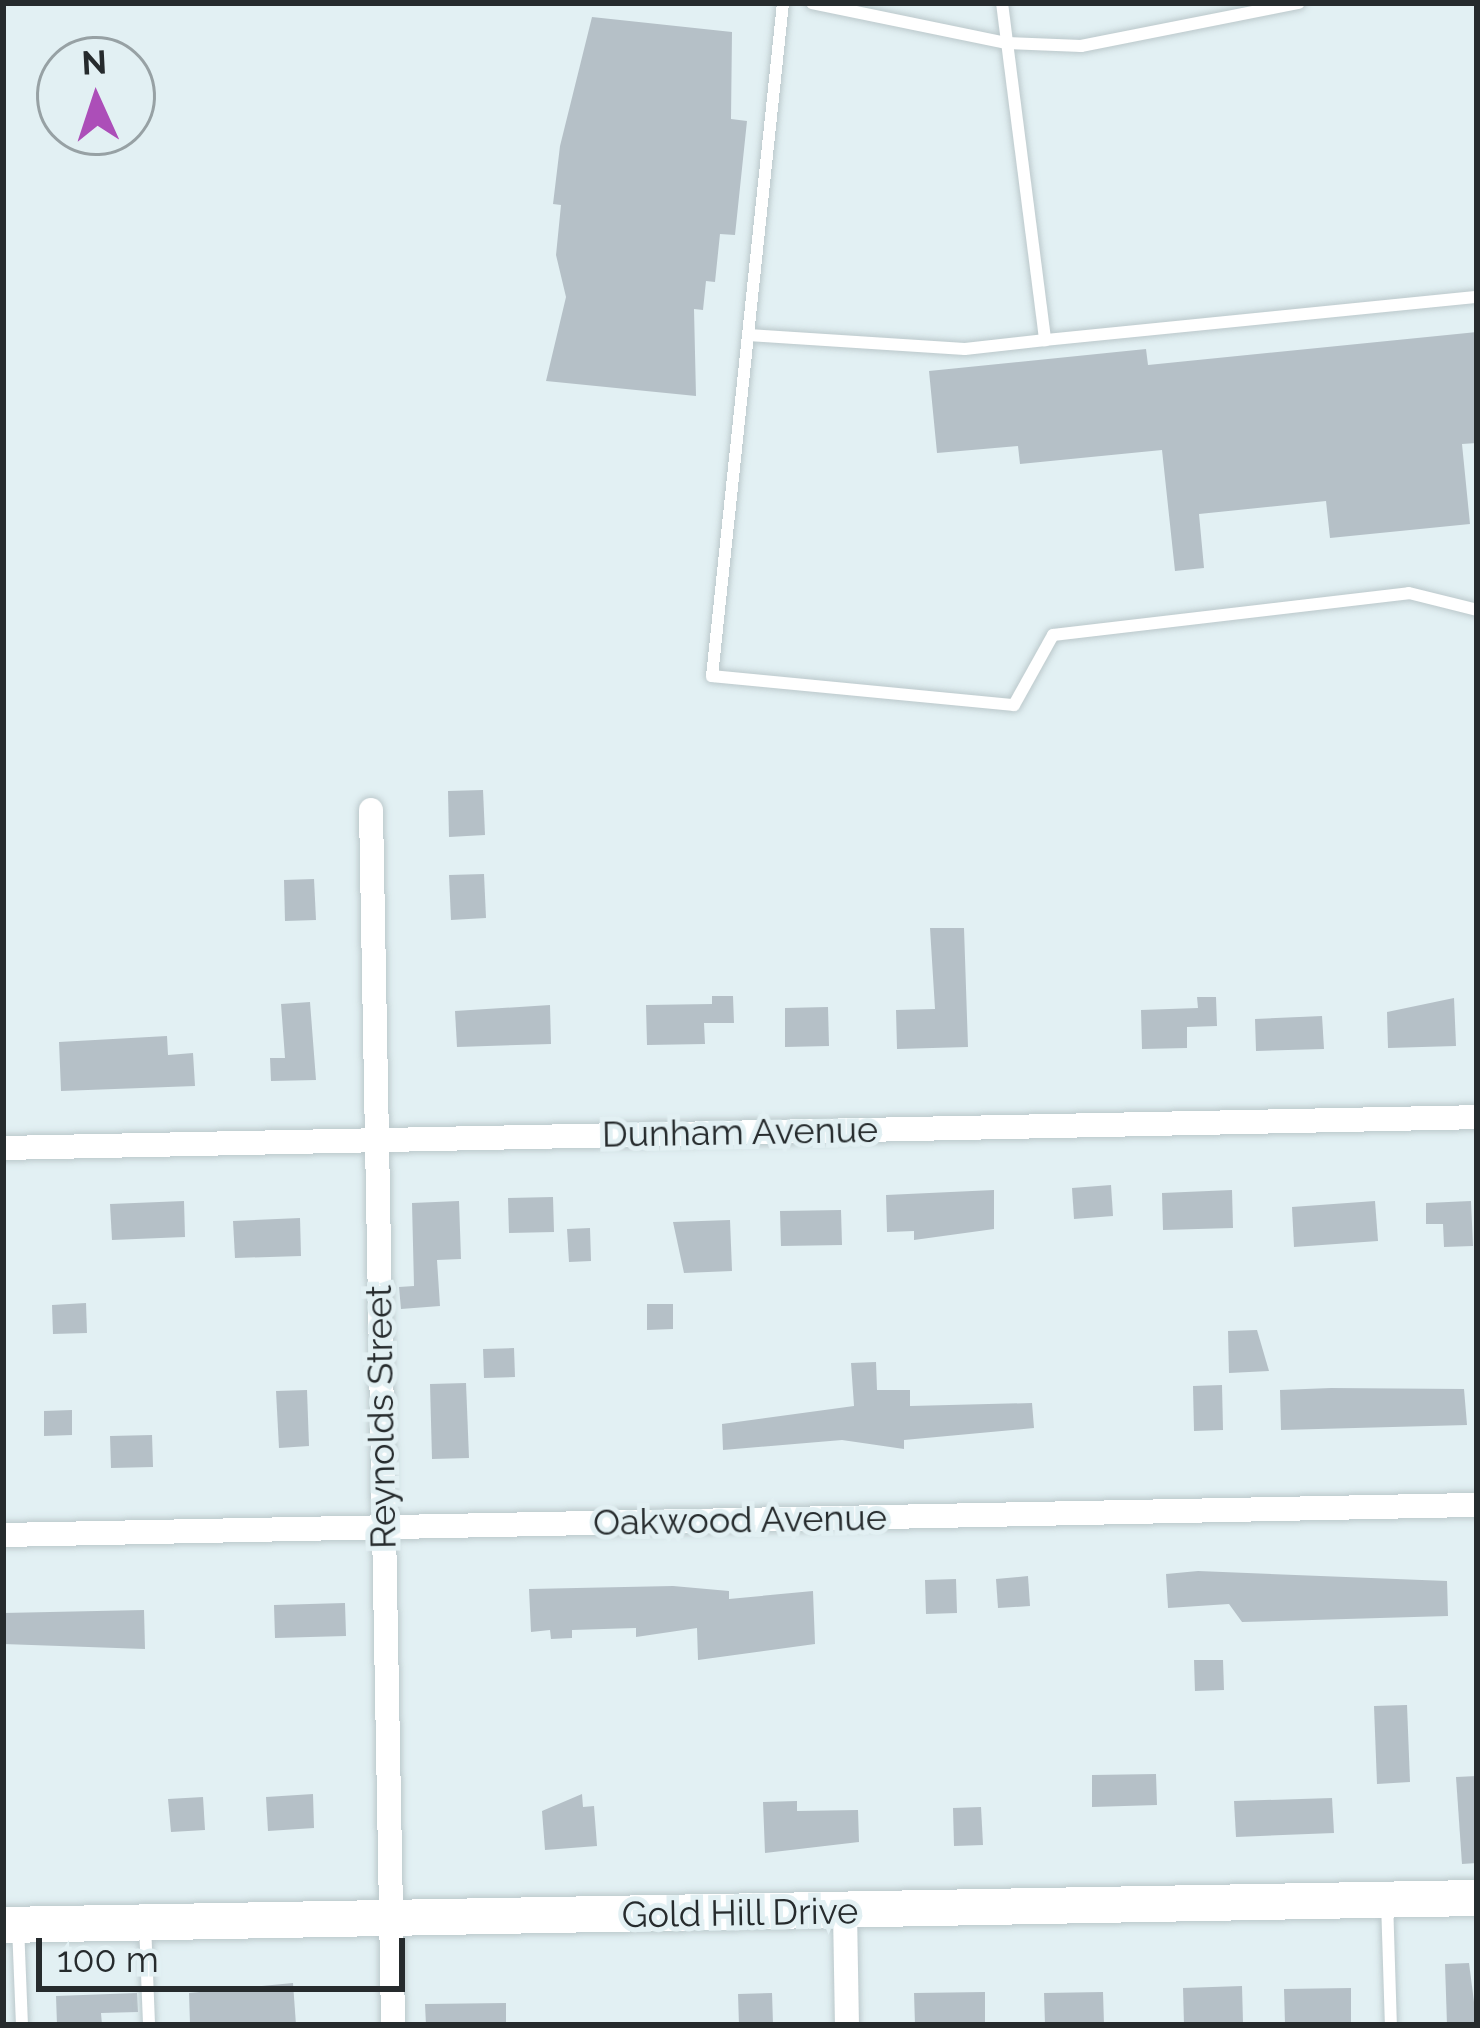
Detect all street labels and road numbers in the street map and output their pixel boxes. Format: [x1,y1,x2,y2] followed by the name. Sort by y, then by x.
[601,1108,879,1156] street label: Dunham Avenue
[357,1285,405,1549] street label: Reynolds Street
[592,1496,888,1544] street label: Oakwood Avenue
[621,1889,859,1937] street label: Gold Hill Drive

